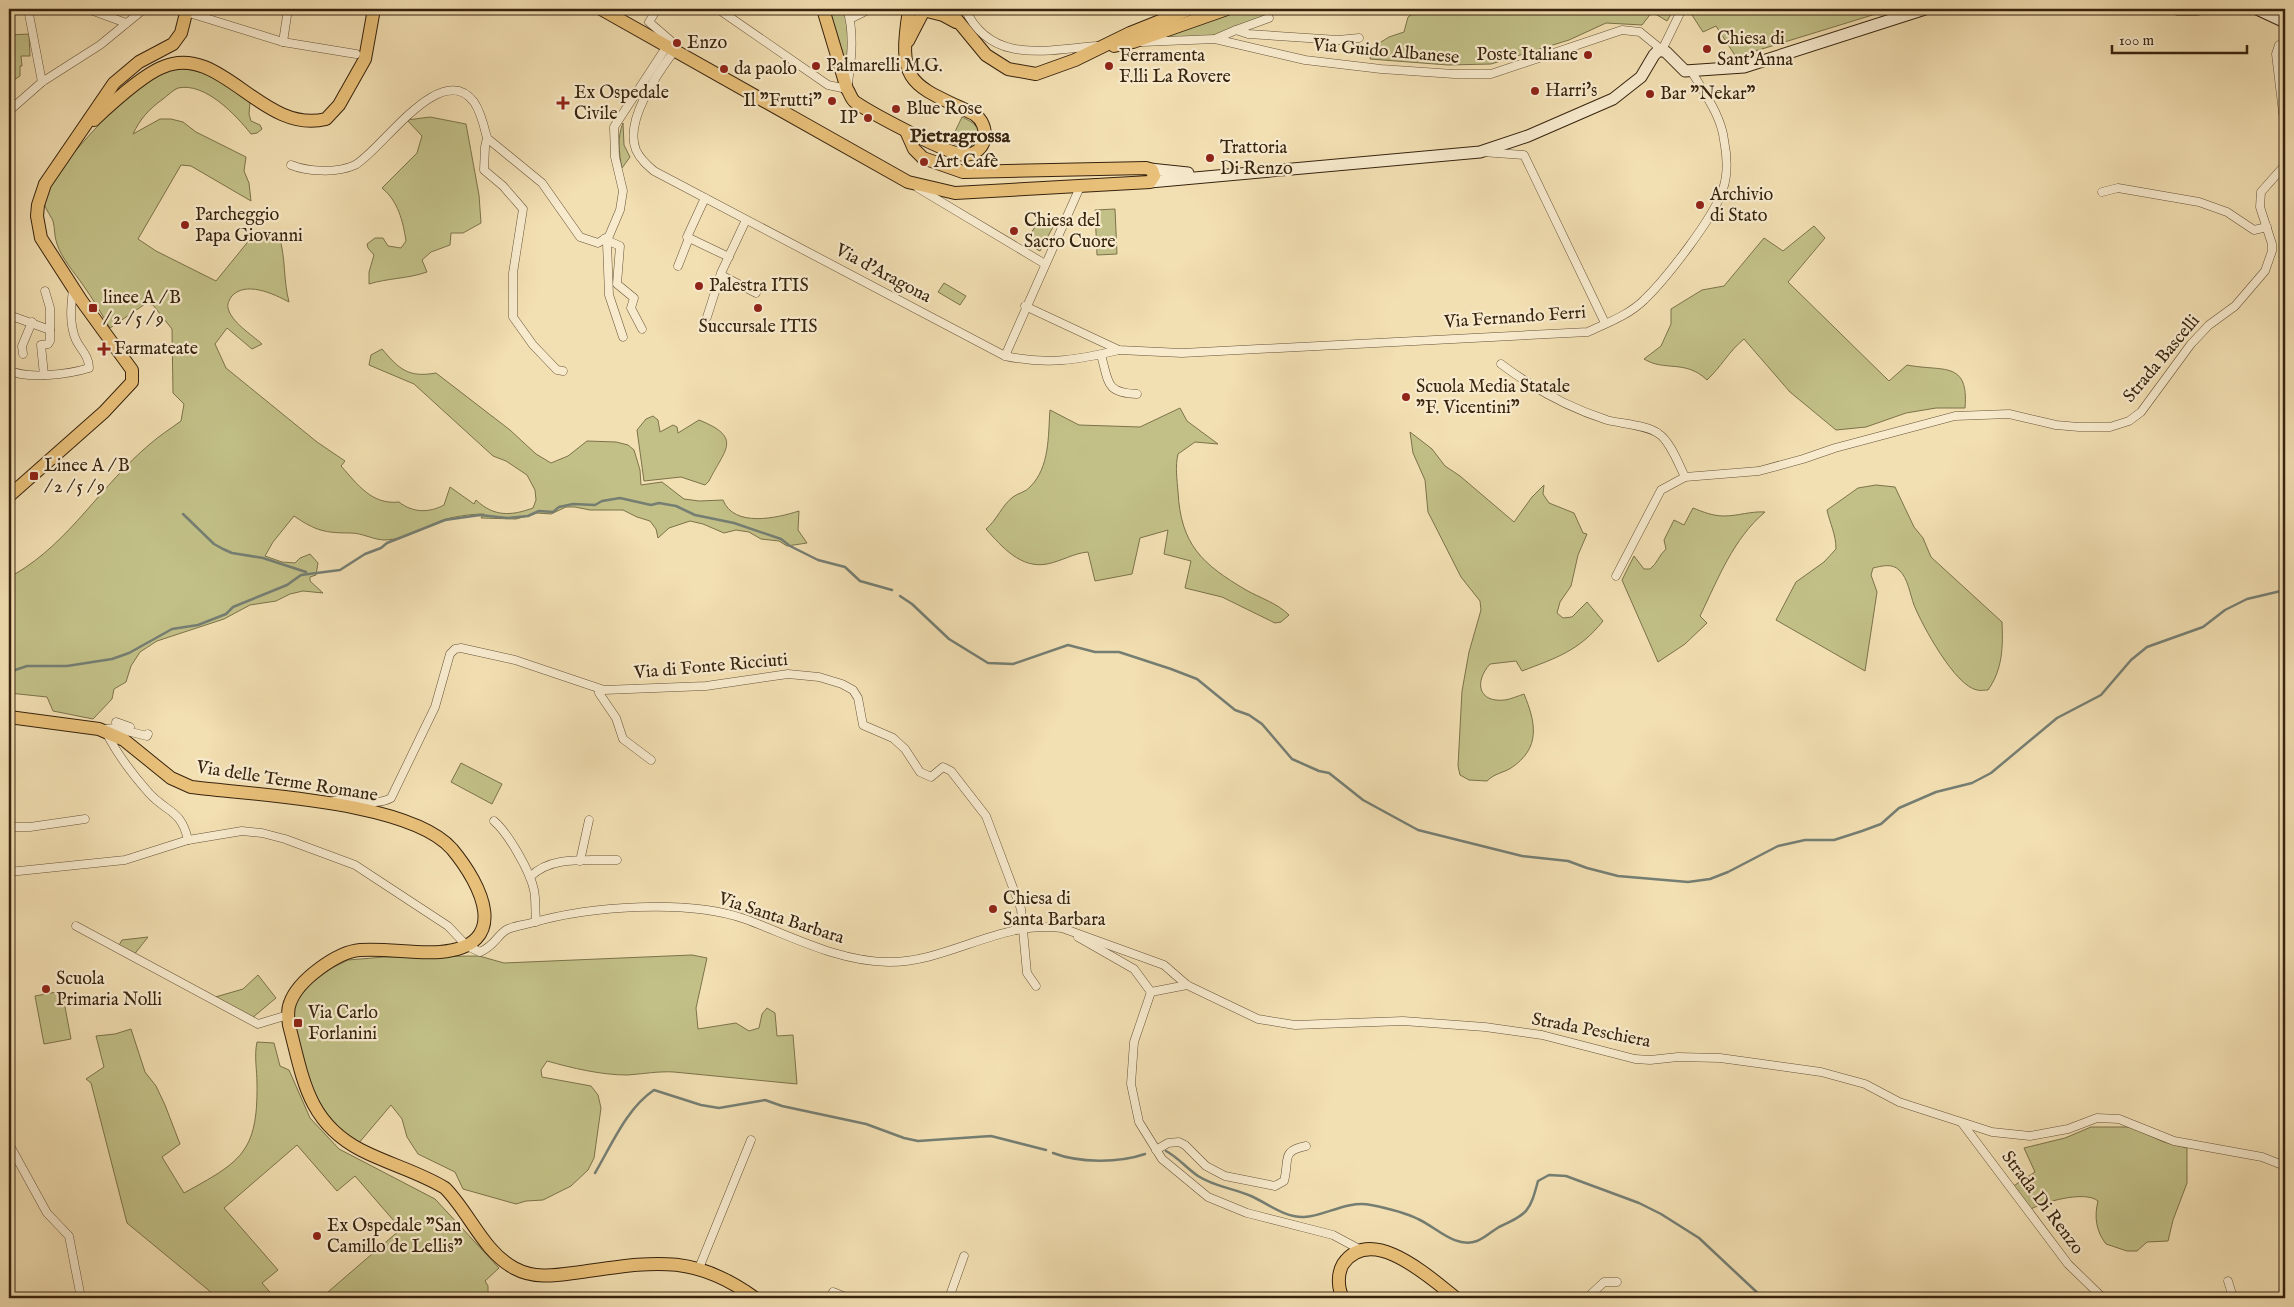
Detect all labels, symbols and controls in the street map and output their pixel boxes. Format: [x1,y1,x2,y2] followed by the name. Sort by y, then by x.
[2112,22,2246,54] scale bar
[1717,28,1793,72] place label: Chiesa di Sant'Anna
[2119,31,2155,50] text: 100 m
[687,32,727,55] place label: Enzo
[1311,34,1460,70] street label: Via Guido Albanese
[671,37,683,49] marker: Enzo
[1701,43,1713,55] marker: Chiesa di Sant'Anna
[1477,44,1578,67] place label: Poste Italiane
[1119,45,1231,89] place label: Ferramenta F.lli La Rovere
[1582,49,1594,61] marker: Poste Italiane
[826,55,943,78] place label: Palmarelli M.G.
[734,58,797,81] place label: da paolo
[810,60,822,72] marker: Palmarelli M.G.
[1103,60,1115,72] marker: Ferramenta F.lli La Rovere
[718,63,730,75] marker: da paolo
[1545,80,1597,103] place label: Harri's
[574,82,669,126] place label: Ex Ospedale Civile
[1660,83,1756,106] place label: Bar "Nekar"
[1529,85,1541,97] marker: Harri's
[1644,88,1656,100] marker: Bar "Nekar"
[743,90,822,113] place label: Il "Frutti"
[826,95,838,107] marker: Il "Frutti"
[556,96,570,110] marker: Ex Ospedale Civile
[906,98,982,121] place label: Blue Rose
[890,103,902,115] marker: Blue Rose
[840,107,858,130] place label: IP
[862,112,874,124] marker: IP
[910,124,1011,149] district label: Pietragrossa
[1220,137,1293,181] place label: Trattoria Di Renzo
[933,151,998,174] place label: Art Cafè
[1204,152,1216,164] marker: Trattoria Di Renzo
[918,156,930,168] marker: Art Cafè
[1709,184,1773,228] place label: Archivio di Stato
[1694,199,1706,211] marker: Archivio di Stato
[195,204,303,248] place label: Parcheggio Papa Giovanni
[1024,210,1116,254] place label: Chiesa del Sacro Cuore
[179,219,191,231] marker: Parcheggio Papa Giovanni
[1008,225,1020,237] marker: Chiesa del Sacro Cuore
[830,239,935,309] street label: Via d'Aragona
[709,275,809,298] place label: Palestra ITIS
[693,280,705,292] marker: Palestra ITIS
[103,287,181,331] place label: linee A / B / 2 / 5 / 9
[87,302,99,314] marker: linee A / B / 2 / 5 / 9
[752,302,764,314] marker: Succursale ITIS
[1442,302,1587,335] street label: Via Fernando Ferri
[2119,310,2206,408] street label: Strada Bascelli
[699,316,817,339] place label: Succursale ITIS
[114,338,198,361] place label: Farmateate
[98,343,110,355] marker: Farmateate
[1416,376,1570,420] place label: Scuola Media Statale "F. Vicentini"
[1400,391,1412,403] marker: Scuola Media Statale "F. Vicentini"
[44,455,130,499] place label: Linee A / B / 2 / 5 / 9
[28,470,40,482] marker: Linee A / B / 2 / 5 / 9
[632,649,789,685] street label: Via di Fonte Ricciuti
[194,756,379,808] street label: Via delle Terme Romane
[714,888,847,950] street label: Via Santa Barbara
[1003,888,1106,932] place label: Chiesa di Santa Barbara
[987,903,999,915] marker: Chiesa di Santa Barbara
[56,968,162,1012] place label: Scuola Primaria Nolli
[40,983,52,995] marker: Scuola Primaria Nolli
[307,1002,378,1046] place label: Via Carlo Forlanini
[1530,1008,1653,1054] street label: Strada Peschiera
[292,1017,304,1029] marker: Via Carlo Forlanini
[1996,1147,2089,1260] street label: Strada Di Renzo
[327,1215,463,1259] place label: Ex Ospedale "San Camillo de Lellis"
[311,1230,323,1242] marker: Ex Ospedale "San Camillo de Lellis"

